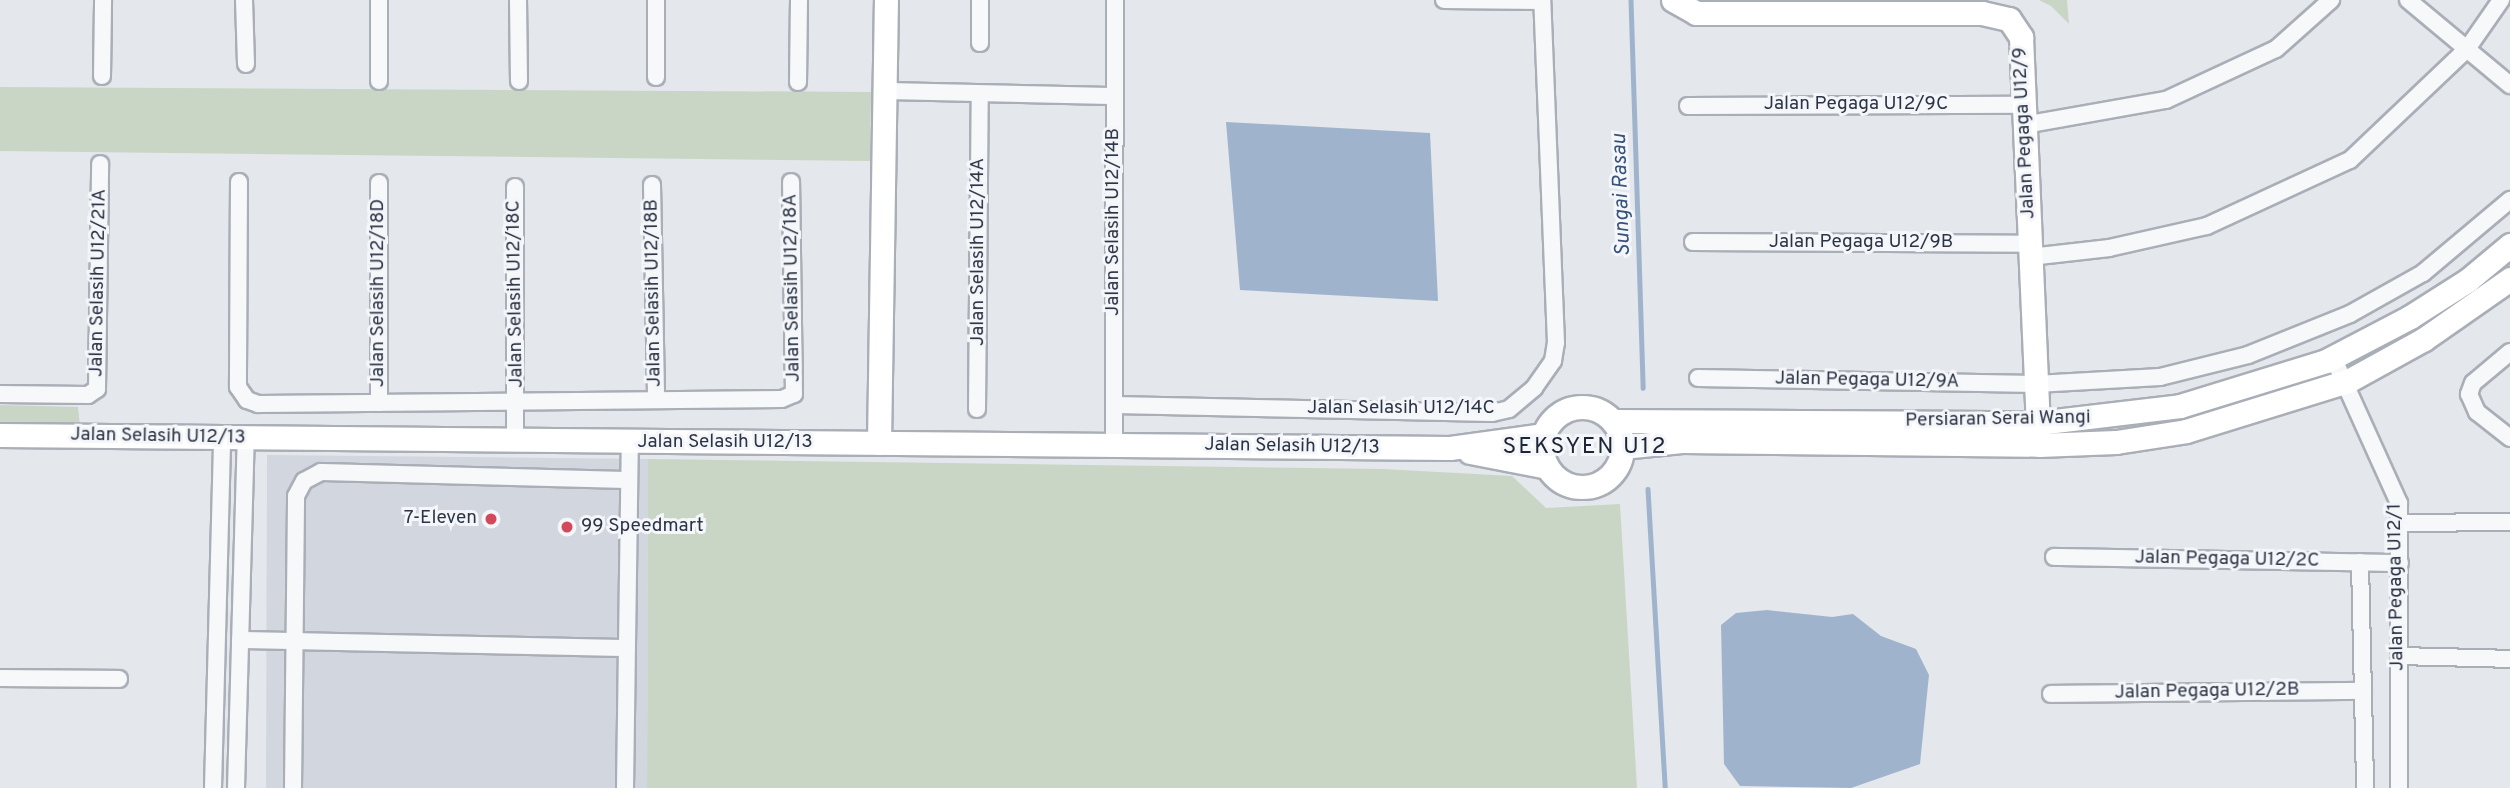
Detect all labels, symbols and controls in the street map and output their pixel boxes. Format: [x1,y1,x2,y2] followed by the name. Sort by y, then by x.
[2009,46,2041,220] street label: Jalan Pegaga U12/9
[1764,94,1948,116] street label: Jalan Pegaga U12/9C
[1103,128,1125,316] street label: Jalan Selasih U12/14B
[1607,133,1637,257] water label: Sungai Rasau
[968,158,990,346] street label: Jalan Selasih U12/14A
[86,189,112,377] street label: Jalan Selasih U12/21A
[780,194,806,382] street label: Jalan Selasih U12/18A
[368,199,390,387] street label: Jalan Selasih U12/18D
[641,199,667,387] street label: Jalan Selasih U12/18B
[503,200,529,388] street label: Jalan Selasih U12/18C
[1769,232,1953,254] street label: Jalan Pegaga U12/9B
[1775,368,1959,394] street label: Jalan Pegaga U12/9A
[1307,398,1495,420] street label: Jalan Selasih U12/14C
[1905,407,2091,433] street label: Persiaran Serai Wangi
[70,424,246,450] street label: Jalan Selasih U12/13
[637,432,813,454] street label: Jalan Selasih U12/13
[1204,434,1380,460] street label: Jalan Selasih U12/13
[1504,434,1666,462] district label: SEKSYEN U12
[2384,503,2410,671] street label: Jalan Pegaga U12/1
[404,508,477,530] place label: 7-Eleven
[483,511,499,527] marker: 7-Eleven
[581,516,704,538] place label: 99 Speedmart
[559,519,575,535] marker: 99 Speedmart
[2134,547,2320,573] street label: Jalan Pegaga U12/2C
[2114,679,2300,705] street label: Jalan Pegaga U12/2B

